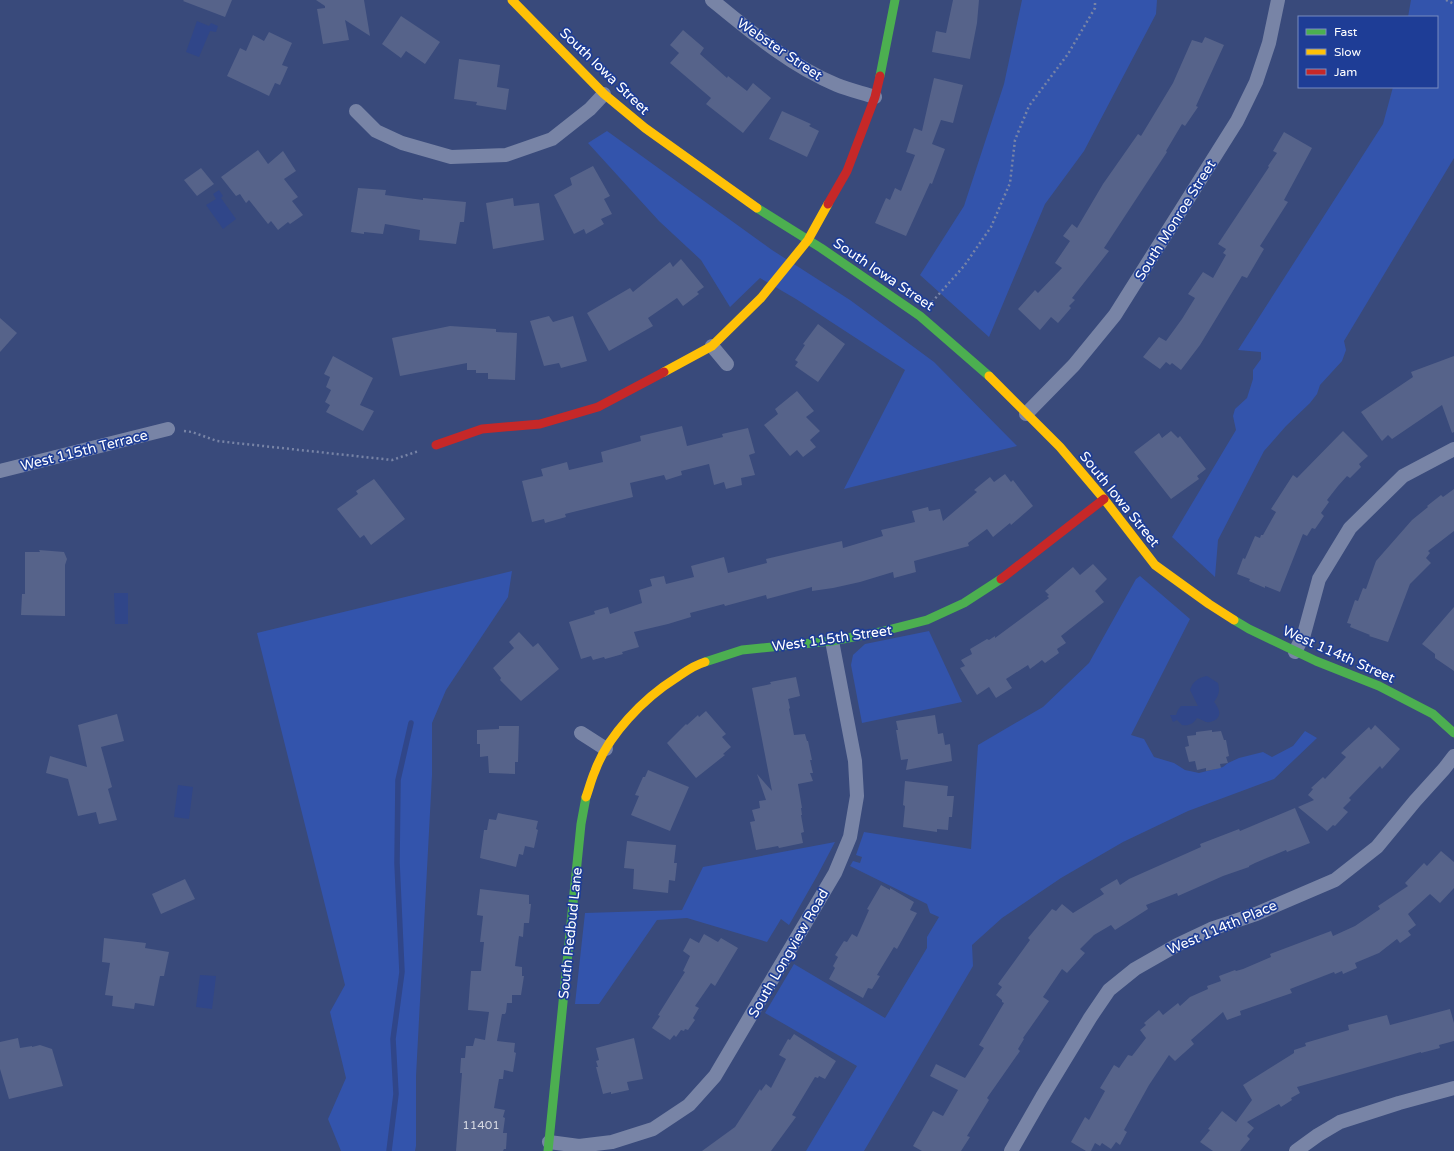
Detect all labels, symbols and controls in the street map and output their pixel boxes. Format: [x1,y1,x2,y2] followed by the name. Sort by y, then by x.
[734,15,826,85] street label: Webster Street
[1298,16,1438,88] legend
[556,24,653,119] street label: South Iowa Street
[1334,25,1358,39] text: Fast
[1334,45,1361,59] text: Slow
[1334,65,1357,79] text: Jam
[1131,156,1220,284] street label: South Monroe Street
[830,234,938,315] street label: South Iowa Street
[19,426,150,475] street label: West 115th Terrace
[1076,448,1164,551] street label: South Iowa Street
[771,622,894,655] street label: West 115th Street
[1280,622,1398,687] street label: West 114th Street
[555,866,586,1000] street label: South Redbud Lane
[745,886,832,1021] street label: South Longview Road
[1165,897,1279,958] street label: West 114th Place
[462,1118,500,1132] house number: 11401

